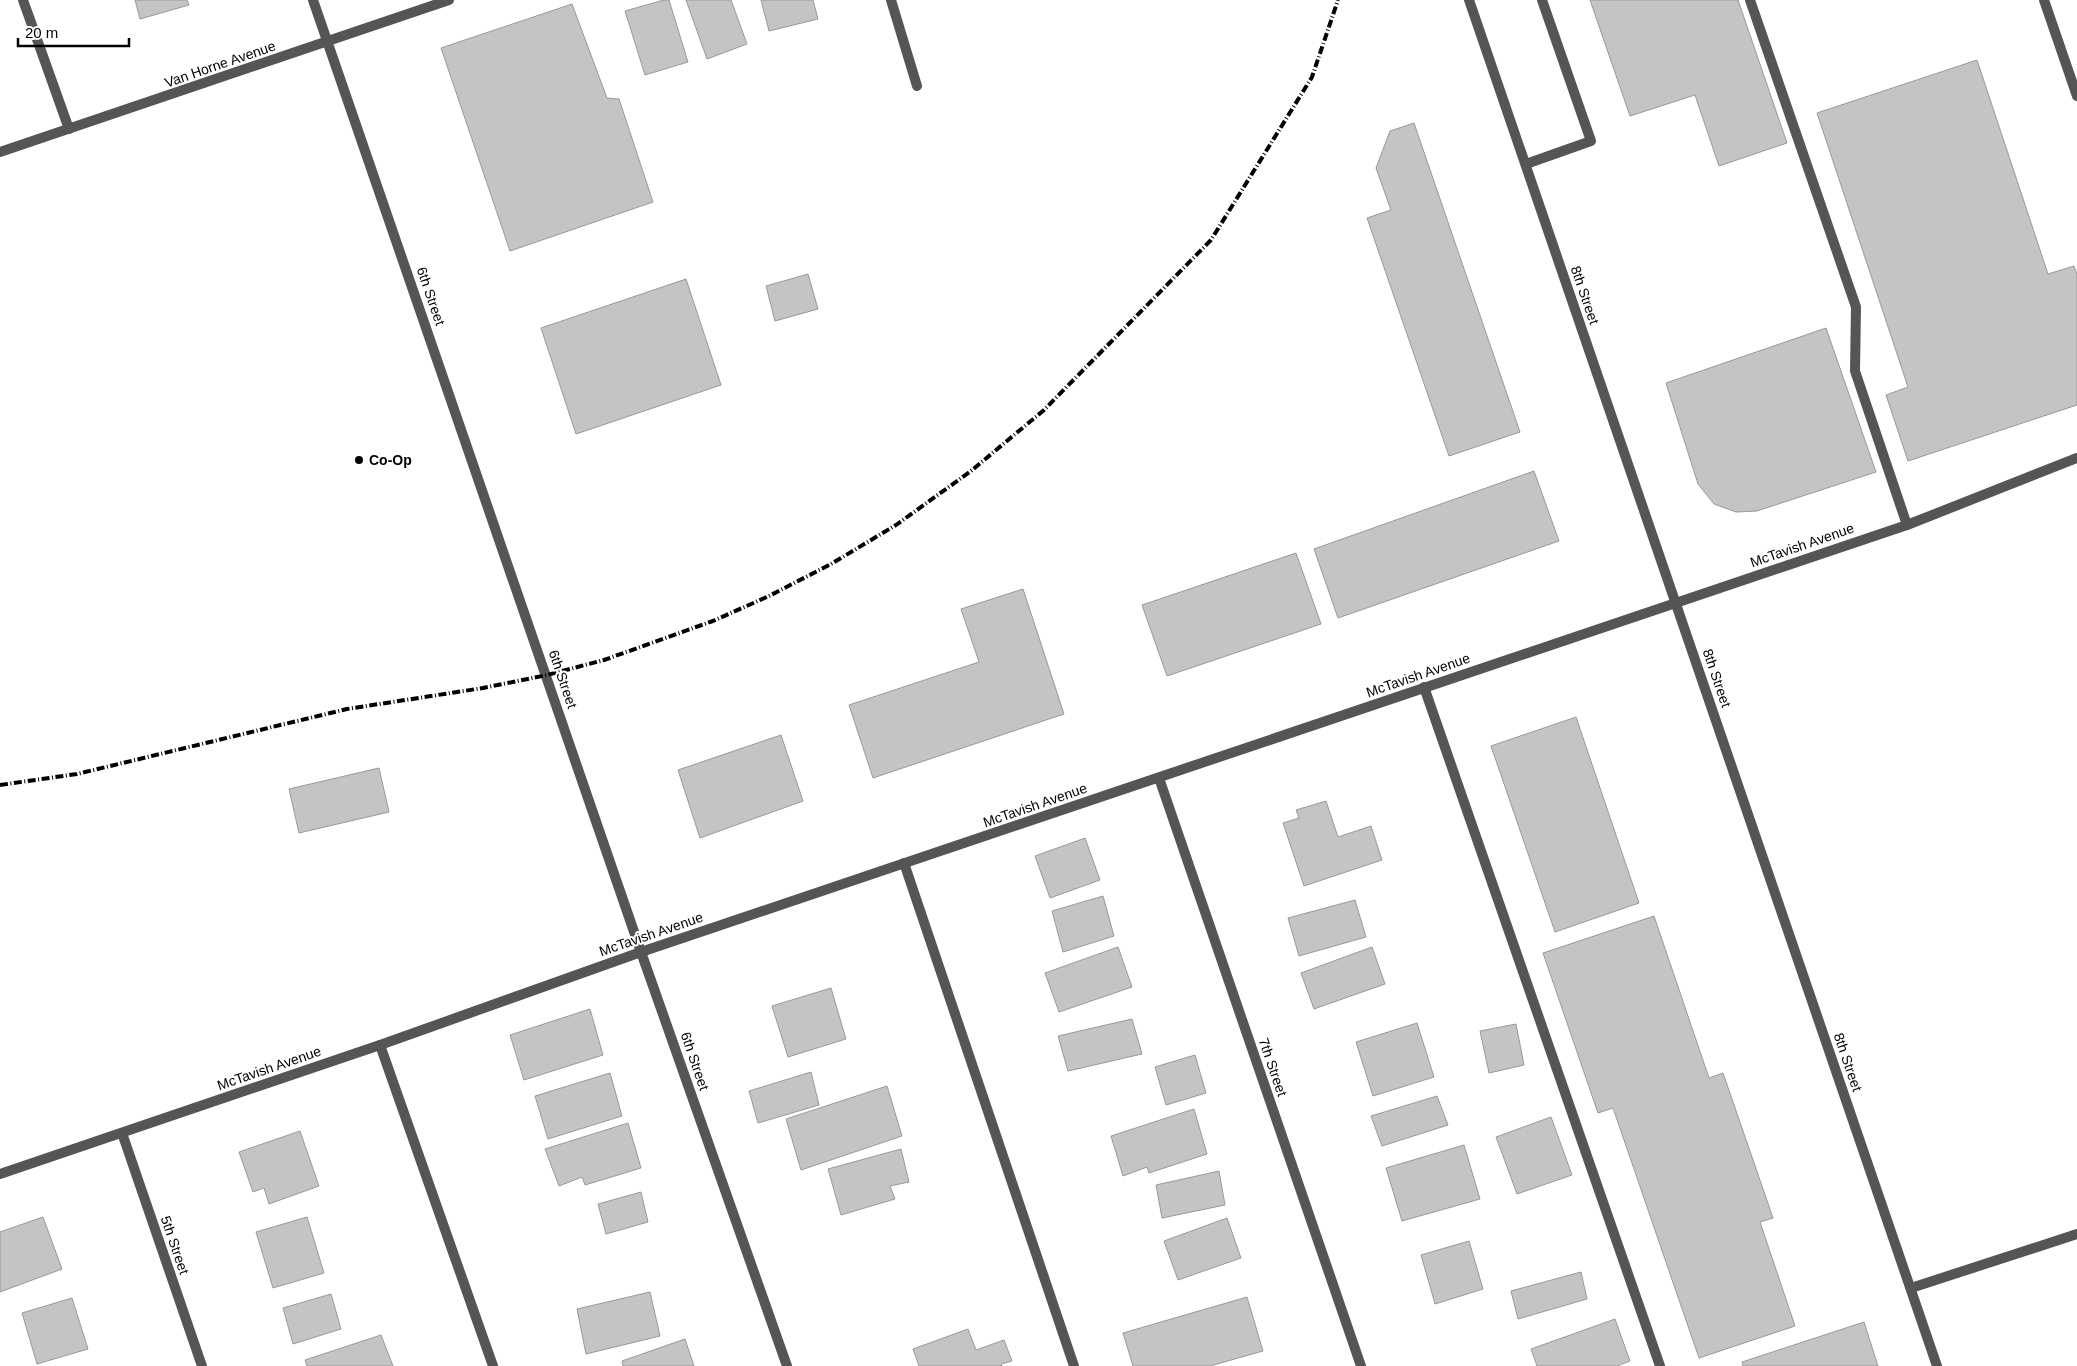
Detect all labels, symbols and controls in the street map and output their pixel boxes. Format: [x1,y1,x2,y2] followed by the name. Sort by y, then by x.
[18,15,129,47] scale bar
[25,24,58,41] text: 20 m
[162,37,278,90] street label: Van Horne Avenue
[1568,264,1602,326] street label: 8th Street
[414,265,448,327] street label: 6th Street
[369,452,412,468] place label: Co-Op
[353,454,365,466] marker: Co-Op
[1748,520,1856,570] street label: McTavish Avenue
[1700,647,1734,709] street label: 8th Street
[546,648,580,710] street label: 6th Street
[1364,650,1472,700] street label: McTavish Avenue
[981,780,1089,830] street label: McTavish Avenue
[597,909,705,959] street label: McTavish Avenue
[678,1030,712,1092] street label: 6th Street
[1831,1031,1865,1093] street label: 8th Street
[1256,1036,1290,1098] street label: 7th Street
[215,1043,323,1093] street label: McTavish Avenue
[158,1214,192,1276] street label: 5th Street

